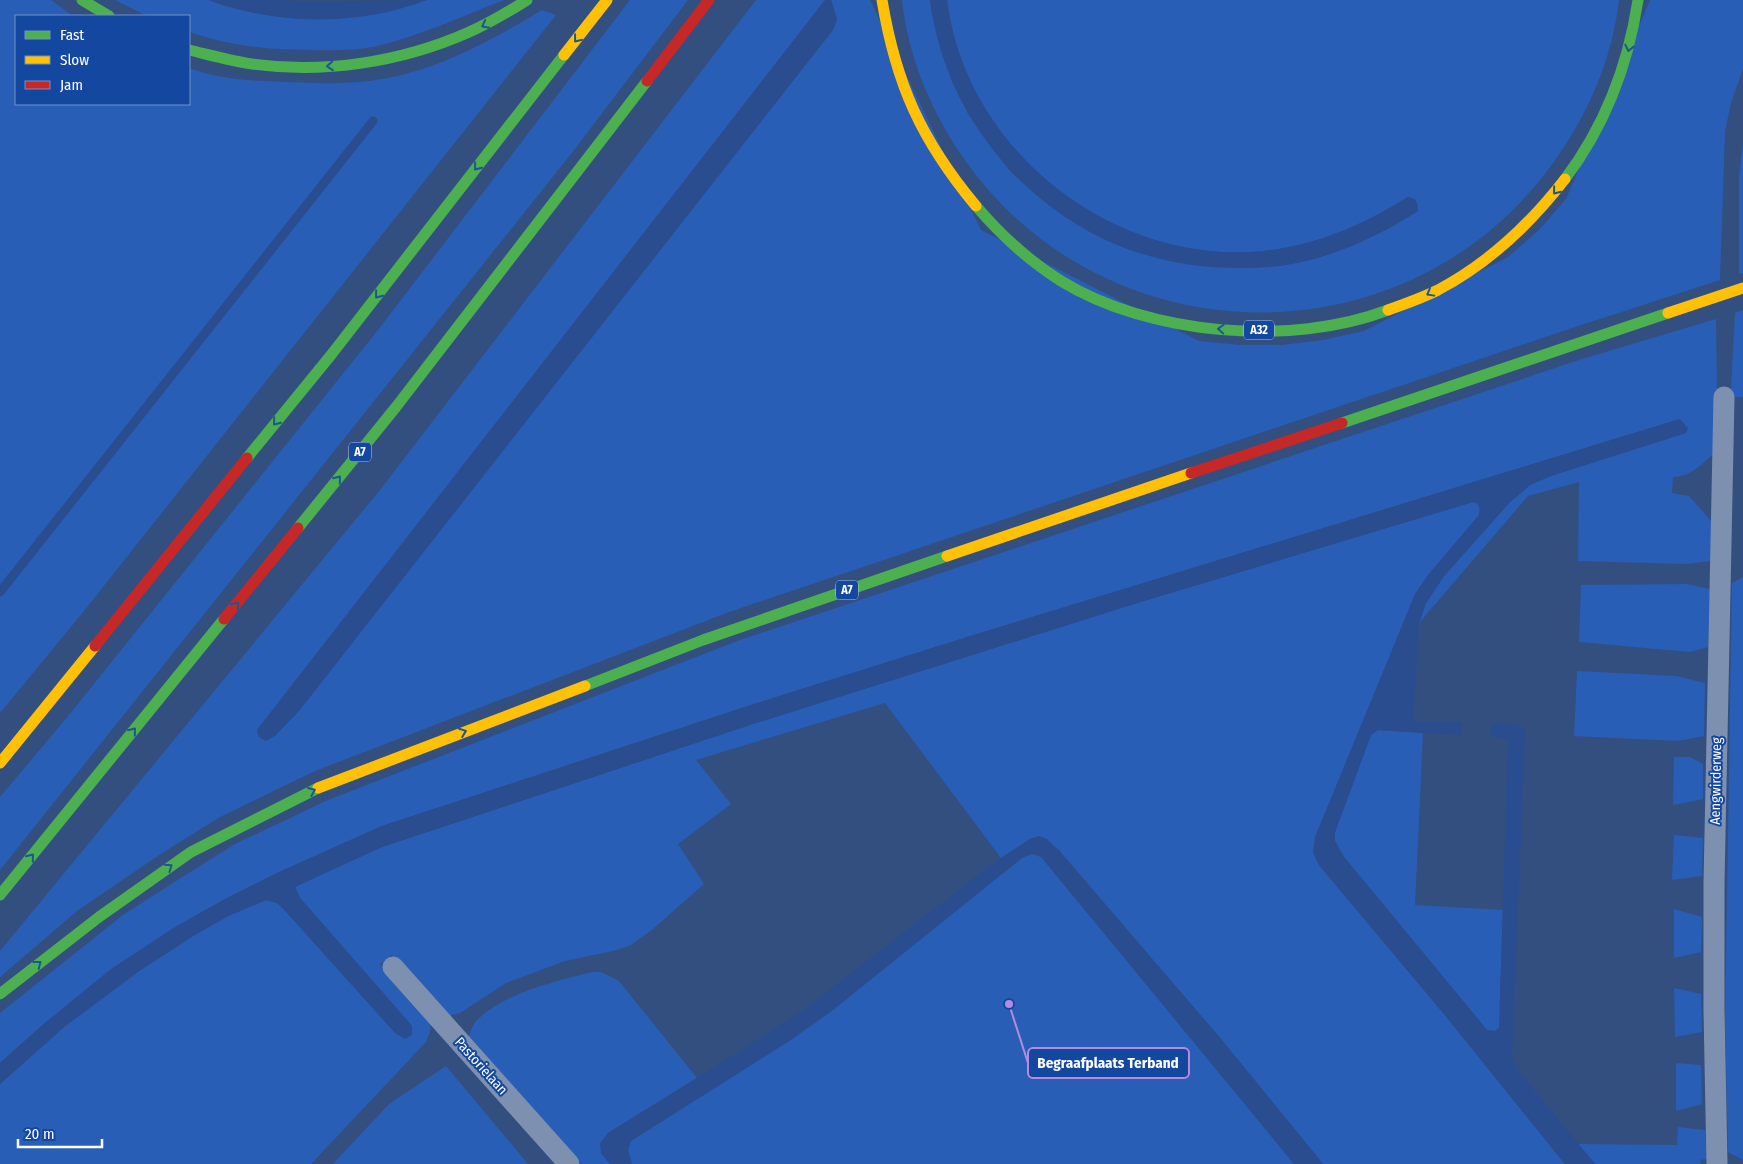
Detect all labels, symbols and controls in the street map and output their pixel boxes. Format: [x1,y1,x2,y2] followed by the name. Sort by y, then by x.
[15,15,190,105] legend
[481,18,490,28] one-way arrow
[60,26,84,44] text: Fast
[574,33,583,43] one-way arrow
[1624,43,1635,52] one-way arrow
[60,51,89,69] text: Slow
[325,61,333,72] one-way arrow
[60,76,83,94] text: Jam
[475,161,483,170] one-way arrow
[1553,185,1561,194] one-way arrow
[1426,286,1435,296] one-way arrow
[375,289,383,298] one-way arrow
[1244,320,1274,340] road number: A32
[1217,323,1225,334] one-way arrow
[273,417,282,426] one-way arrow
[349,442,371,462] road number: A7
[333,476,341,485] one-way arrow
[836,580,858,600] road number: A7
[230,602,238,611] one-way arrow
[128,728,136,737] one-way arrow
[459,728,467,738] one-way arrow
[1707,737,1725,825] street label: Aengwirderweg
[307,786,316,797] one-way arrow
[25,854,34,863] one-way arrow
[163,864,173,873] one-way arrow
[33,961,42,970] one-way arrow
[451,1034,511,1098] street label: Pastorielaan
[1028,1048,1189,1078] callout: Begraafplaats Terband
[1037,1054,1179,1072] text: Begraafplaats Terband
[18,1116,101,1148] scale bar
[25,1125,55,1143] text: 20 m

